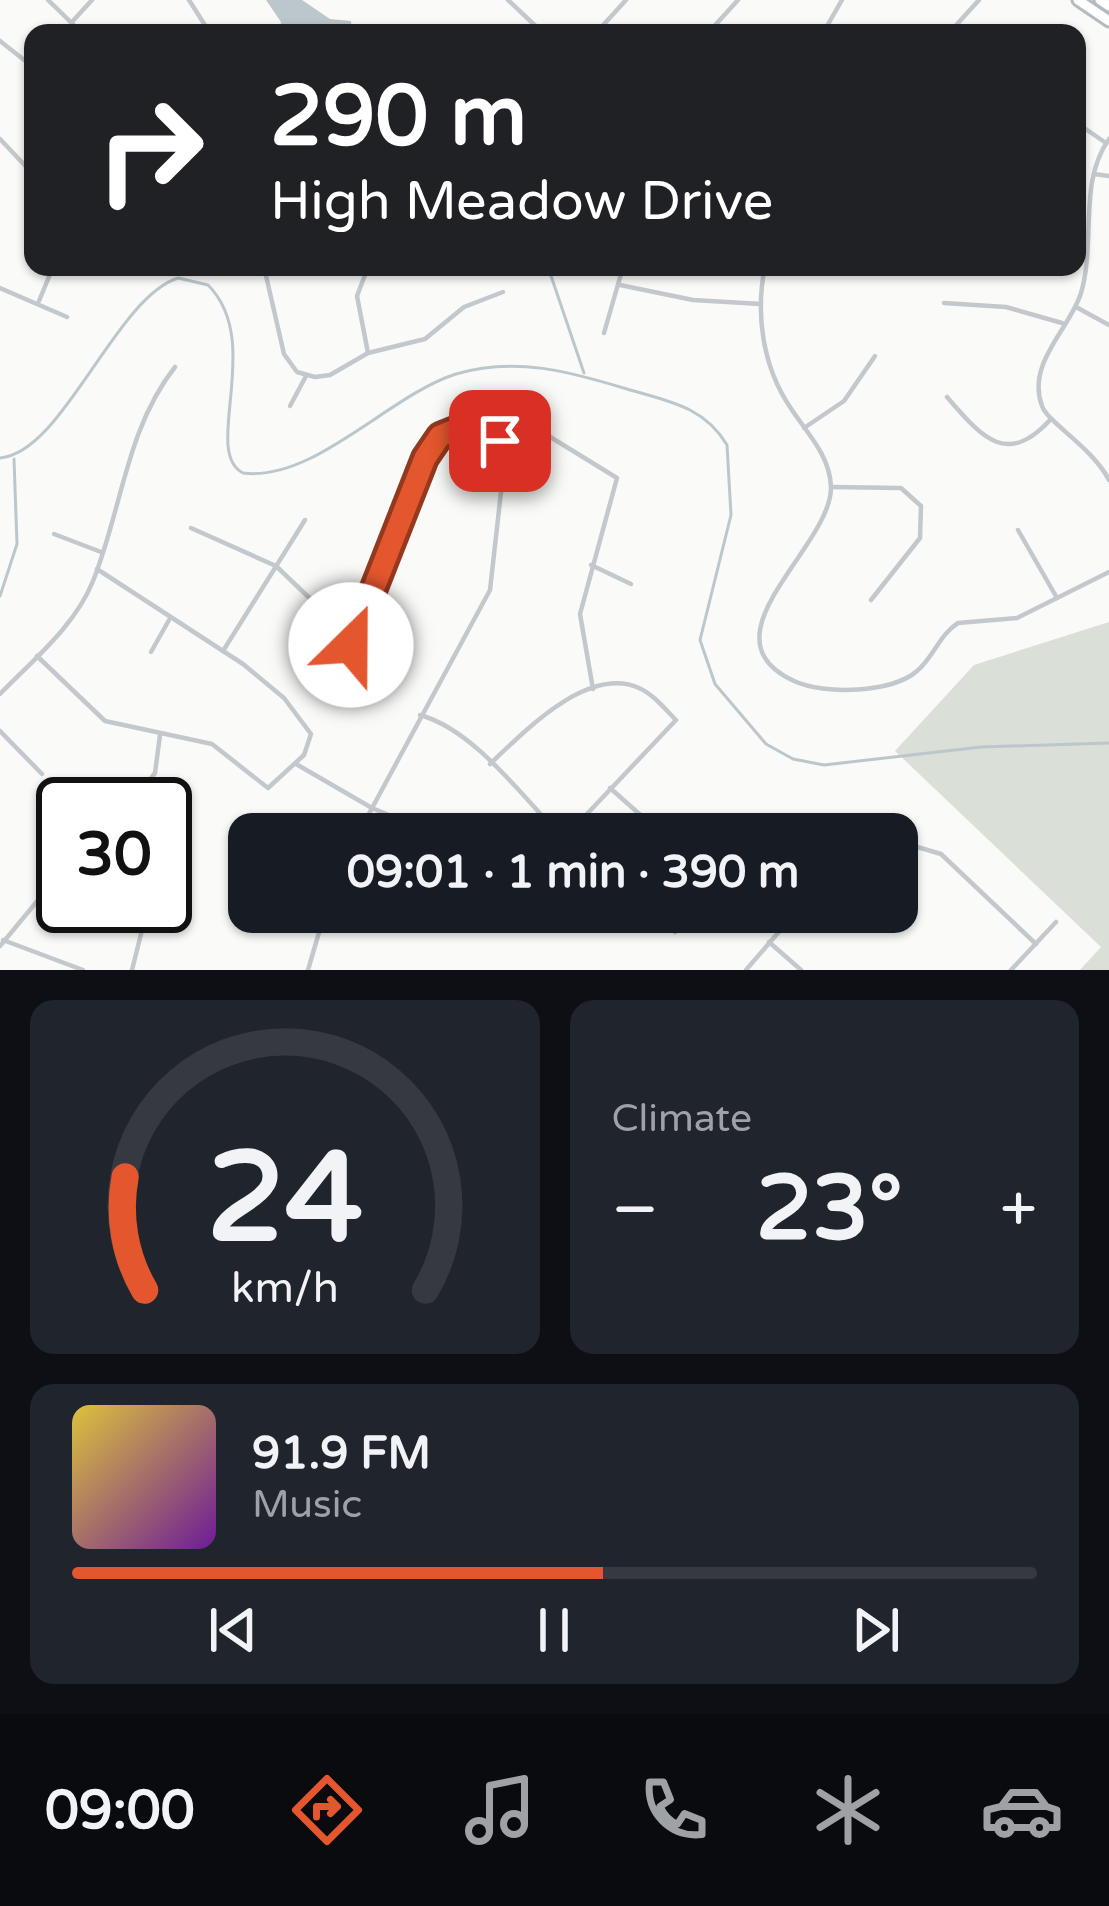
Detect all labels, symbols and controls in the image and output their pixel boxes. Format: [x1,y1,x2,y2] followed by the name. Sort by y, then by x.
[270,67,527,168] text: 290 m
[72,72,228,228] icon: right
[270,169,773,234] text: High Meadow Drive
[449,390,551,492] pin
[467,408,533,474] icon: arrive
[288,582,414,708] position arrow
[36,777,192,933] speed limit sign: 30
[347,846,799,900] text: 09:01 · 1 min · 390 m
[612,1095,752,1142] text: Climate
[206,1124,363,1275] text: 24
[756,1155,903,1264] text: 23°
[612,1170,659,1250] text: −
[1000,1170,1037,1250] text: +
[231,1263,339,1314] text: km/h
[252,1427,431,1481] text: 91.9 FM
[252,1481,362,1528] text: Music
[200,1597,266,1663] icon: previous
[521,1597,587,1663] icon: pause
[843,1597,909,1663] icon: next
[285,1768,369,1852] icon: directions
[458,1768,542,1852] icon: music
[632,1768,716,1852] icon: phone
[806,1768,890,1852] icon: climate
[980,1768,1064,1852] icon: car
[45,1778,195,1843] text: 09:00

